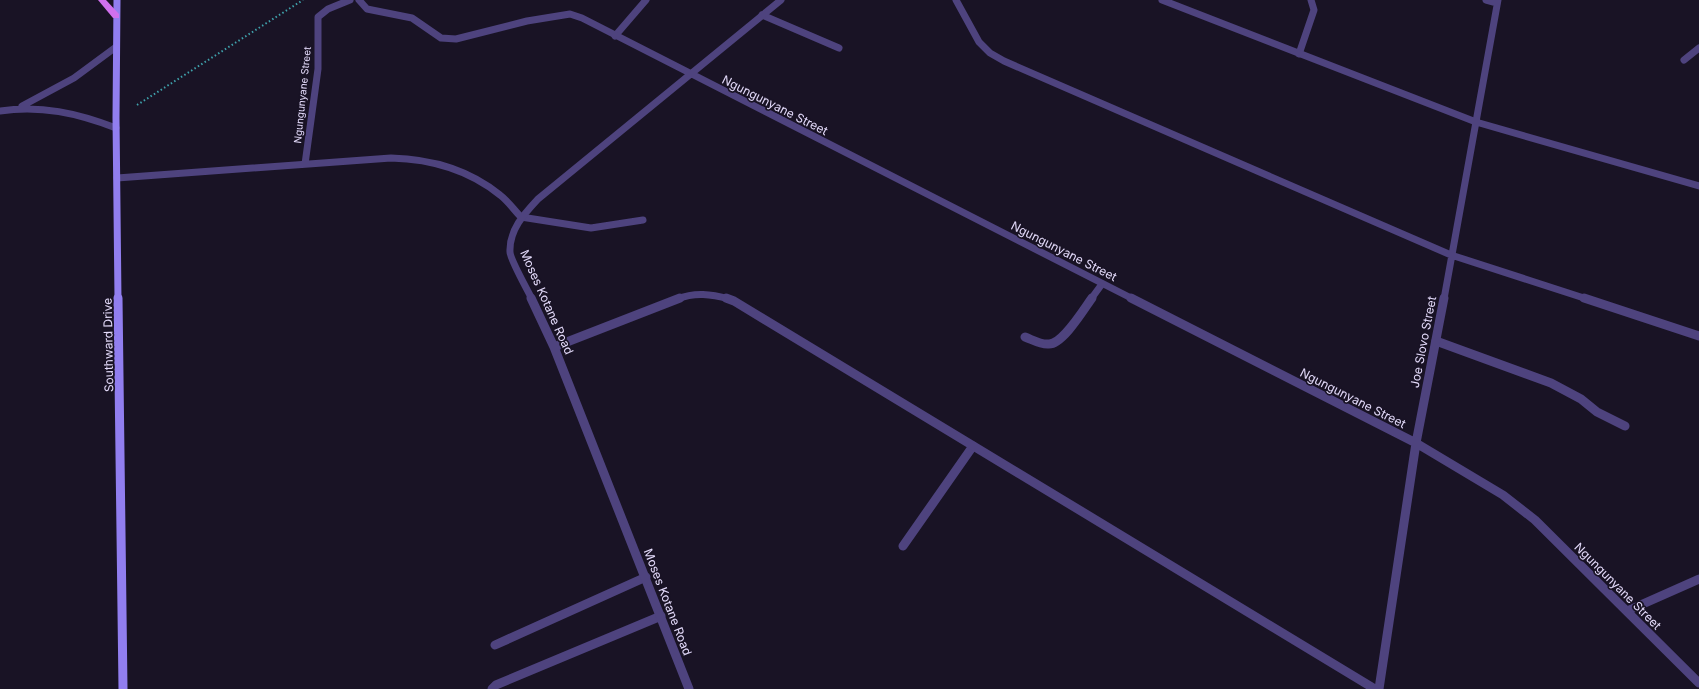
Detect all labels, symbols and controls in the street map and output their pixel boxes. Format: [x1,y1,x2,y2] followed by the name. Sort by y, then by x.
[291,45,313,144] street label: Ngungunyane Street
[720,72,830,138] street label: Ngungunyane Street
[1009,218,1119,284] street label: Ngungunyane Street
[517,247,577,357] street label: Moses Kotane Road
[1407,295,1439,389] street label: Joe Slovo Street
[100,298,116,392] street label: Southward Drive
[1298,365,1408,431] street label: Ngungunyane Street
[1571,539,1665,633] street label: Ngungunyane Street
[641,547,695,657] street label: Moses Kotane Road

